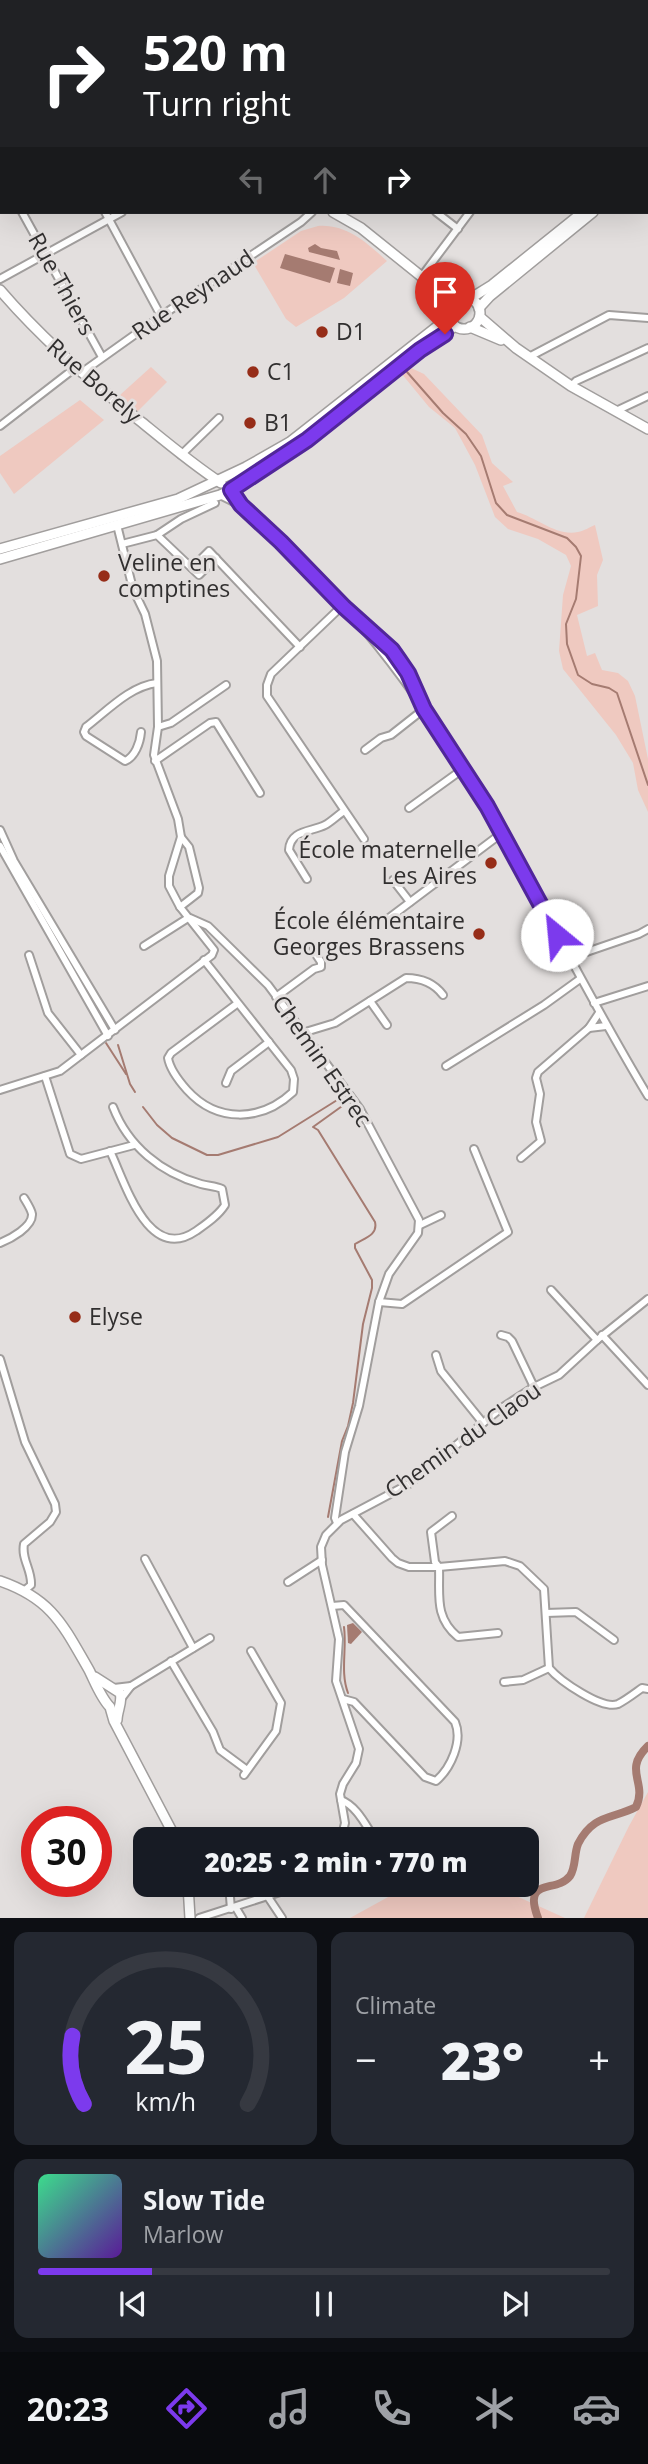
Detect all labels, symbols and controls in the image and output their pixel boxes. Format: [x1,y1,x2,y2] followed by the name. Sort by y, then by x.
[143,19,288,85] text: 520 m
[28,28,119,119] icon: right
[143,82,291,125] text: Turn right
[233,161,271,199] icon: left
[306,161,344,199] icon: ahead
[379,161,417,199] icon: right
[21,226,104,341] street label: Rue Thiers
[125,242,260,347] street label: Rue Reynaud
[415,262,475,334] pin
[426,273,464,311] icon: arrive
[336,315,366,347] place label: D1
[314,324,330,340] marker: D1
[41,330,149,431] street label: Rue Borely
[267,355,295,387] place label: C1
[245,364,261,380] marker: C1
[264,406,292,438] place label: B1
[242,415,258,431] marker: B1
[118,546,230,604] place label: Veline en comptines
[96,568,112,584] marker: Veline en comptines
[299,833,477,891] place label: École maternelle Les Aires
[483,855,499,871] marker: École maternelle Les Aires
[520,898,594,972] position arrow
[273,904,465,962] place label: École élémentaire Georges Brassens
[471,926,487,942] marker: École élémentaire Georges Brassens
[266,988,380,1133] street label: Chemin Estrec
[89,1300,143,1332] place label: Elyse
[67,1309,83,1325] marker: Elyse
[378,1373,547,1505] street label: Chemin du Claou
[21,1806,112,1897] speed limit sign: 30
[205,1844,467,1880] text: 20:25 · 2 min · 770 m
[355,1989,436,2021] text: Climate
[124,1997,207,2096] text: 25
[441,2024,524,2095] text: 23°
[355,2033,377,2085] text: −
[588,2033,610,2085] text: +
[135,2084,196,2118] text: km/h
[143,2182,265,2218] text: Slow Tide
[143,2218,223,2250] text: Marlow
[114,2285,152,2323] icon: previous
[305,2285,343,2323] icon: pause
[496,2285,534,2323] icon: next
[162,2384,211,2433] icon: directions
[265,2384,314,2433] icon: music
[367,2384,416,2433] icon: phone
[470,2384,519,2433] icon: climate
[572,2384,621,2433] icon: car
[27,2387,109,2430] text: 20:23

